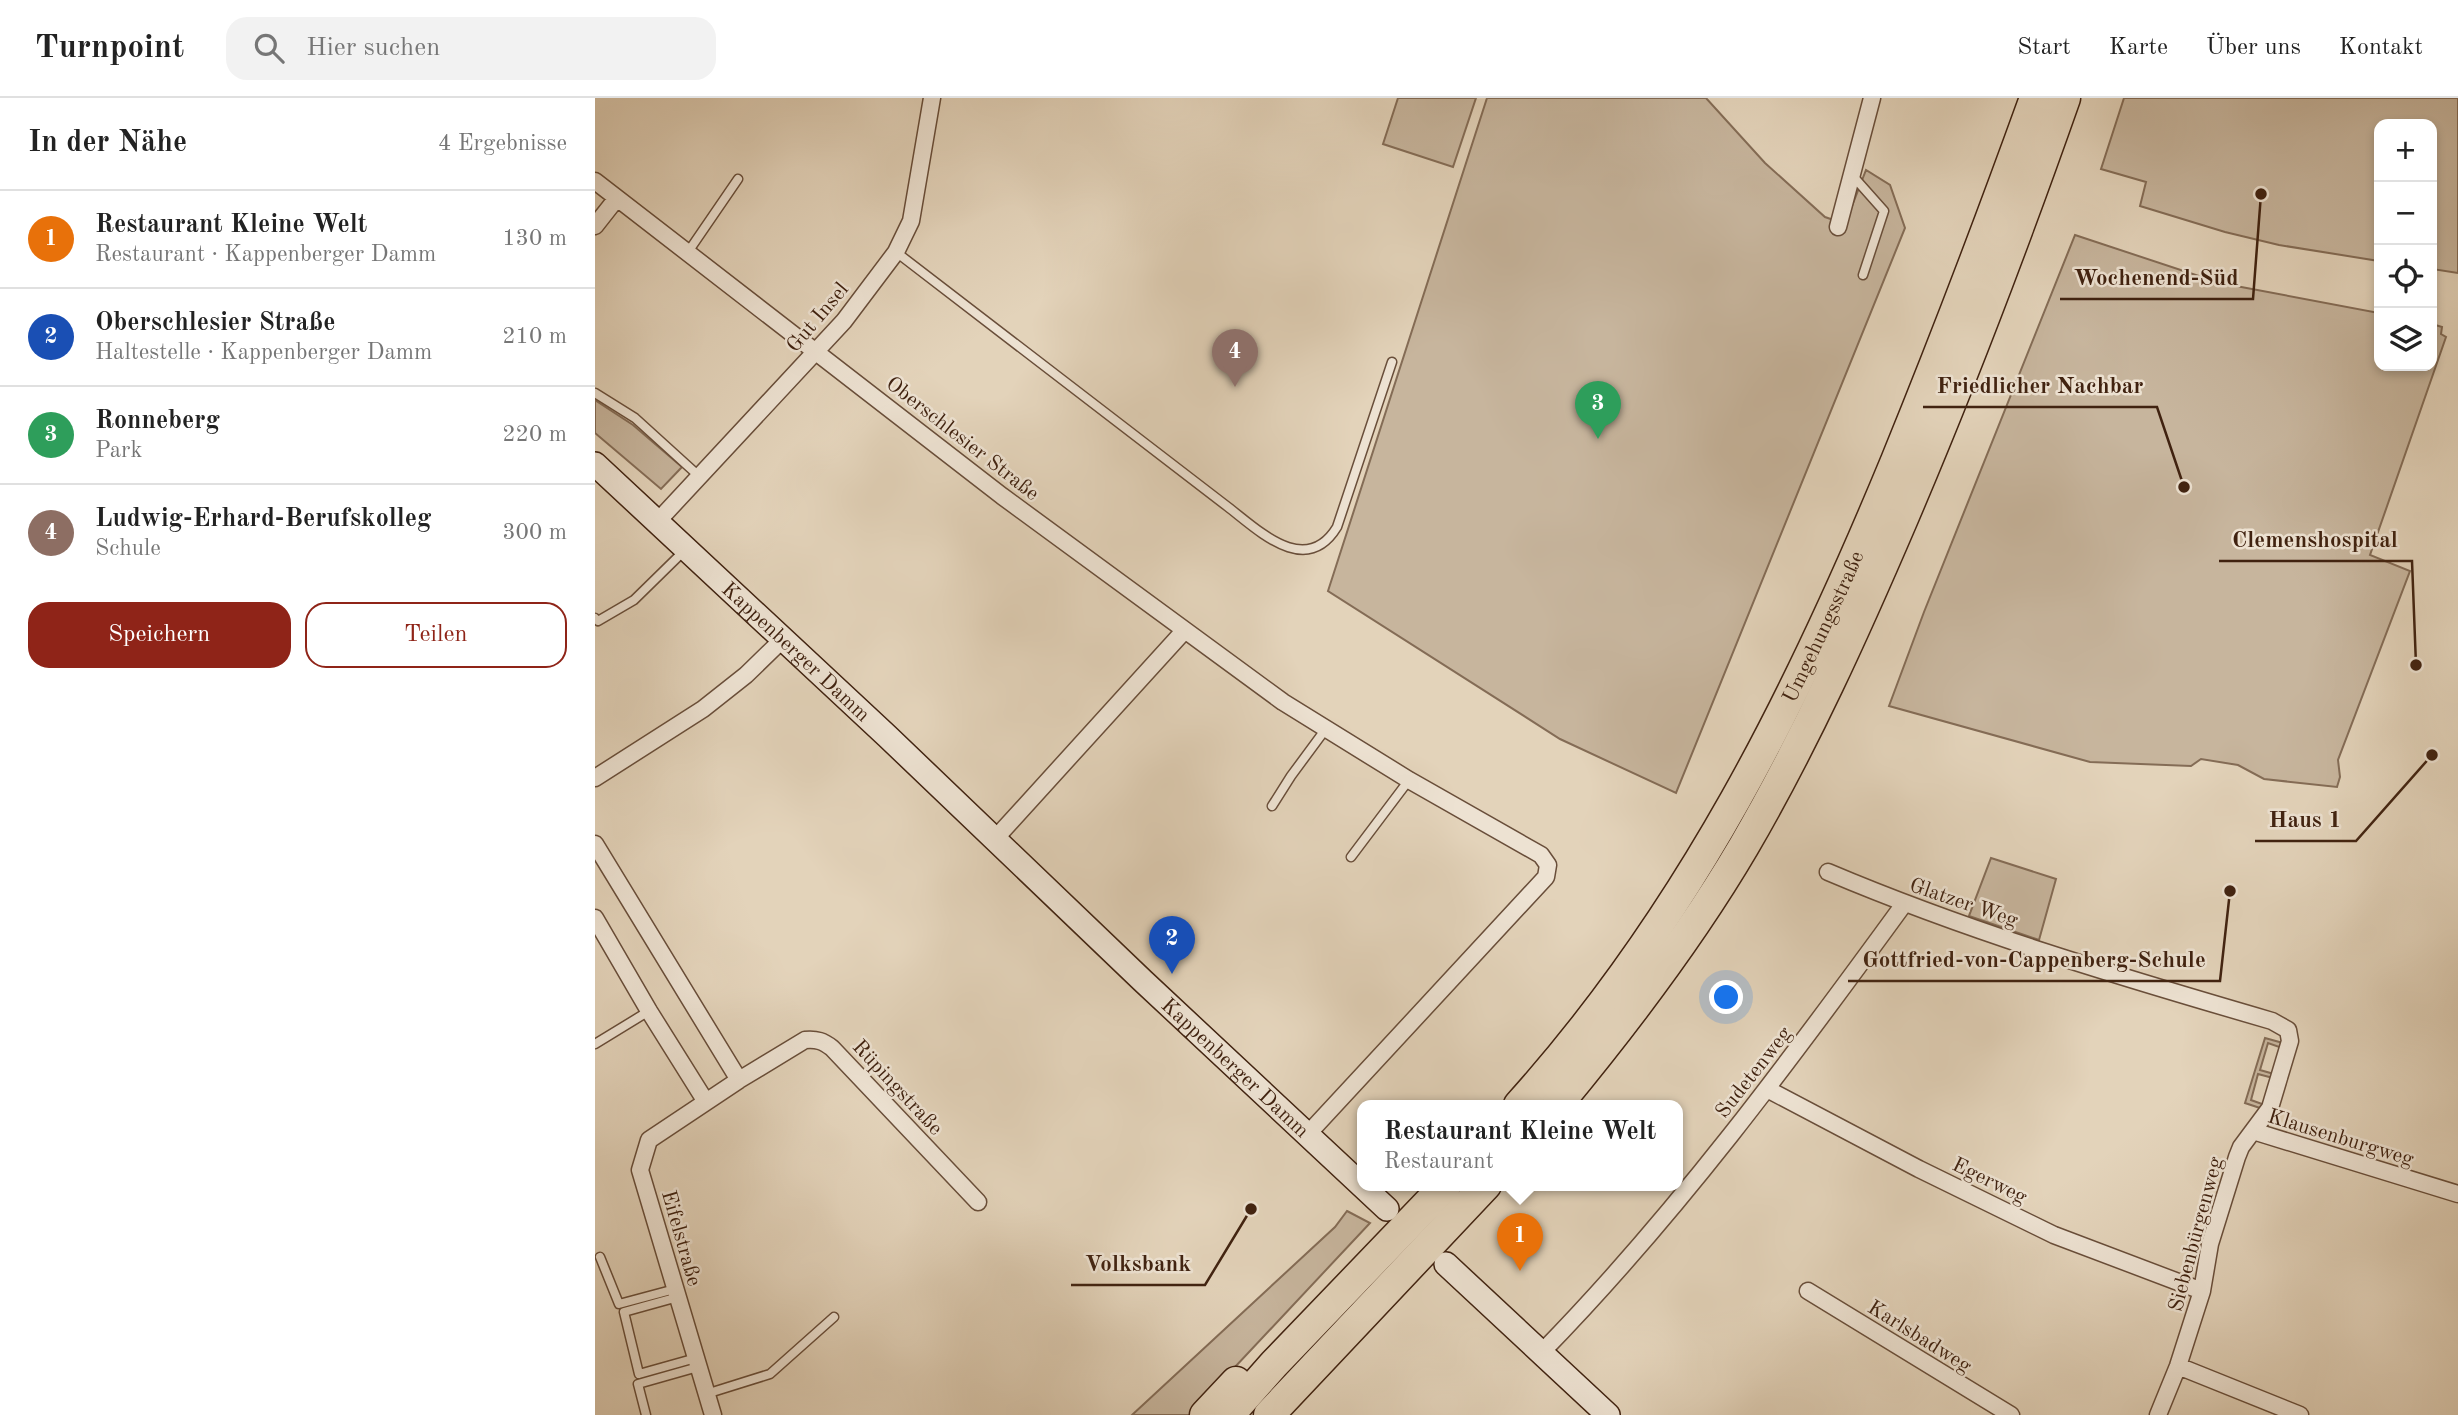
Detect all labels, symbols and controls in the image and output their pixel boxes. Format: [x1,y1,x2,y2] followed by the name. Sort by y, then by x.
[226,17,716,80] search box
[250,29,288,67] icon: search
[35,32,184,65] text: Turnpoint
[306,35,440,61] text: Hier suchen
[2017,36,2071,60] text: Start
[2109,36,2168,60] text: Karte
[2206,36,2301,60] text: Über uns
[2339,36,2423,60] text: Kontakt
[2374,119,2437,371] map controls
[2374,119,2437,182] button: +
[28,128,187,158] text: In der Nähe
[438,132,567,155] text: 4 Ergebnisse
[2374,182,2437,245] button: −
[95,212,367,238] text: Restaurant Kleine Welt
[44,227,58,250] text: 1
[502,227,567,250] text: 130 m
[95,243,436,266] text: Restaurant · Kappenberger Damm
[2374,245,2437,308] button: locate
[2060,255,2253,299] callout: Wochenend-Süd
[2073,267,2239,290] text: Wochenend-Süd
[783,279,853,357] street label: Gut Insel
[2374,308,2437,371] button: layers
[95,310,336,336] text: Oberschlesier Straße
[44,325,58,348] text: 2
[502,325,567,348] text: 210 m
[1212,329,1258,387] pin: 4
[95,341,432,364] text: Haltestelle · Kappenberger Damm
[1923,363,2157,407] callout: Friedlicher Nachbar
[882,373,1043,505] street label: Oberschlesier Straße
[1937,375,2143,398] text: Friedlicher Nachbar
[1575,381,1621,439] pin: 3
[95,408,220,434] text: Ronneberg
[44,423,58,446] text: 3
[502,423,567,446] text: 220 m
[95,439,142,462] text: Park
[95,506,431,532] text: Ludwig-Erhard-Berufskolleg
[2219,517,2412,561] callout: Clemenshospital
[44,521,58,544] text: 4
[502,521,567,544] text: 300 m
[2232,529,2398,552] text: Clemenshospital
[95,537,161,560] text: Schule
[1780,548,1868,706] street label: Umgehungsstraße
[717,579,873,726] street label: Kappenberger Damm
[28,602,291,668] button: Speichern
[305,602,567,668] button: Teilen
[2255,797,2356,841] callout: Haus 1
[2269,809,2341,832] text: Haus 1
[1907,875,2021,932] street label: Glatzer Weg
[1149,916,1195,974] pin: 2
[1848,937,2220,981] callout: Gottfried-von-Cappenberg-Schule
[1862,949,2206,972] text: Gottfried-von-Cappenberg-Schule
[1709,980,1743,1014] your location
[1157,995,1312,1142] street label: Kappenberger Damm
[1712,1023,1797,1123] street label: Sudetenweg
[848,1036,946,1140] street label: Rüpingstraße
[1357,1100,1683,1191] popup
[2265,1106,2417,1171] street label: Klausenburgweg
[1384,1119,1656,1145] text: Restaurant Kleine Welt
[1384,1150,1494,1173] text: Restaurant
[1949,1154,2031,1209] street label: Egerweg
[2166,1154,2227,1314] street label: Siebenbürgenweg
[657,1188,704,1289] street label: Eifelstraße
[1497,1213,1543,1271] pin: 1
[1071,1241,1205,1285] callout: Volksbank
[1085,1253,1191,1276] text: Volksbank
[1864,1297,1975,1378] street label: Karlsbadweg

